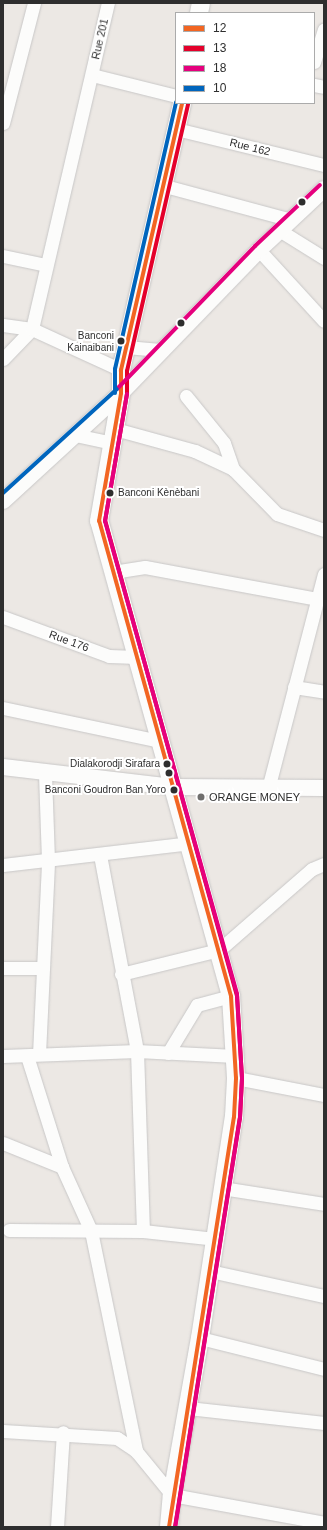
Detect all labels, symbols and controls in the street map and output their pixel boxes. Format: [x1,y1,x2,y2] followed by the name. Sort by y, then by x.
[175,12,315,104] legend
[89,17,111,61] street label: Rue 201
[213,21,226,35] text: 12
[213,41,226,55] text: 13
[213,61,226,75] text: 18
[213,81,226,95] text: 10
[228,136,272,158] street label: Rue 162
[297,197,307,207] unlabelled marker
[176,318,186,328] unlabelled marker
[67,329,114,352] place label: Banconi Kainaibani
[116,336,126,346] marker: Banconi Kainaibani
[118,487,199,499] place label: Banconi Kènèbani
[105,488,115,498] marker: Banconi Kènèbani
[47,628,91,654] street label: Rue 176
[70,758,160,770] place label: Dialakorodji Sirafara
[162,759,172,769] marker: Dialakorodji Sirafara
[164,768,174,778] unlabelled marker
[45,784,166,796] place label: Banconi Goudron Ban Yoro
[169,785,179,795] marker: Banconi Goudron Ban Yoro
[209,790,300,804] place label: ORANGE MONEY
[196,792,206,802] marker: ORANGE MONEY

